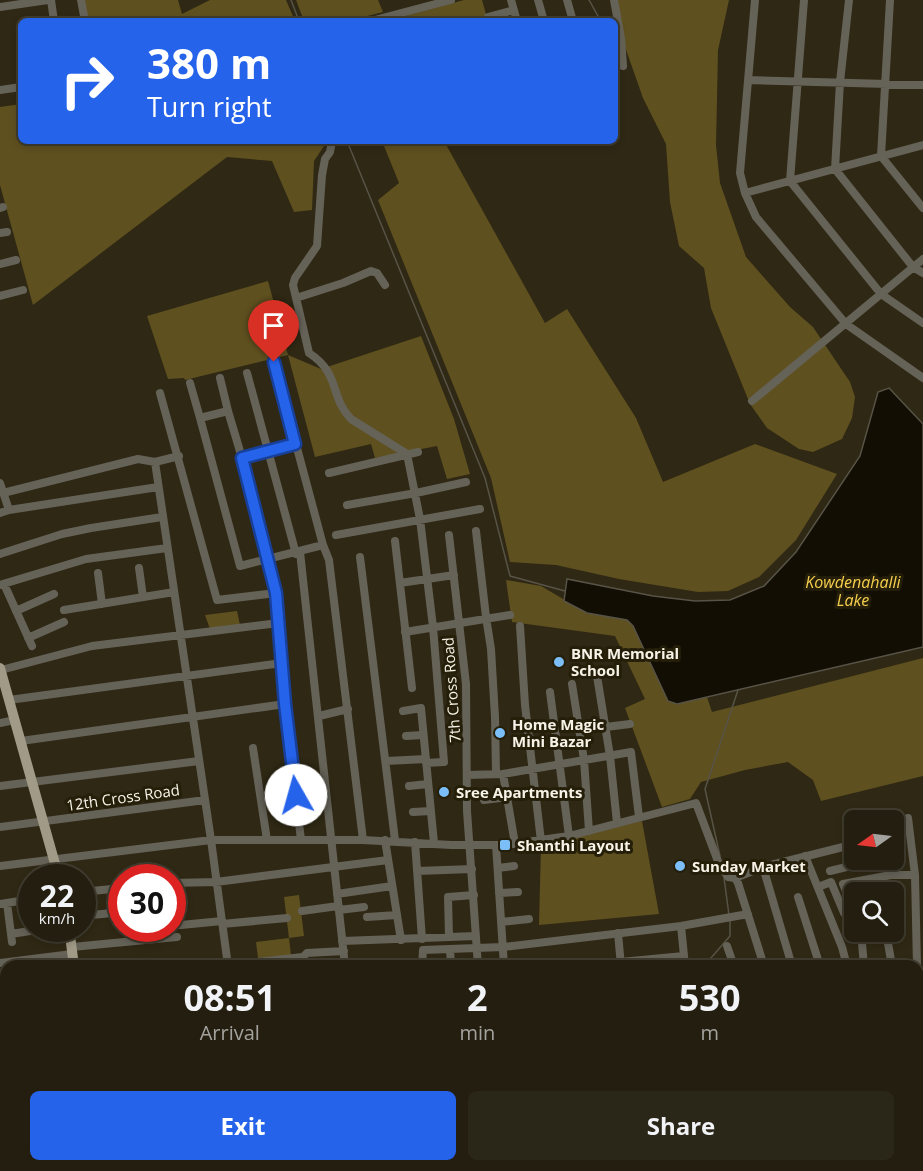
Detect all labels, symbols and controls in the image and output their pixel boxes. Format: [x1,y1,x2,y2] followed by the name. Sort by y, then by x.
[147,34,271,91] text: 380 m
[48,42,126,120] icon: right
[147,88,272,125] text: Turn right
[248,300,299,362] pin
[257,309,290,342] icon: arrive
[805,571,902,611] water label: Kowdenahalli Lake
[437,637,465,743] street label: 7th Cross Road
[571,643,679,680] place label: BNR Memorial School
[552,655,566,669] marker: BNR Memorial School
[512,714,605,751] place label: Home Magic Mini Bazar
[493,726,507,740] marker: Home Magic Mini Bazar
[264,763,328,827] position arrow
[65,779,181,815] street label: 12th Cross Road
[456,782,582,802] place label: Sree Apartments
[437,785,451,799] marker: Sree Apartments
[844,810,904,870] north arrow
[844,810,904,942] map controls
[517,835,631,855] place label: Shanthi Layout
[498,838,512,852] marker: Shanthi Layout
[692,856,806,876] place label: Sunday Market
[673,859,687,873] marker: Sunday Market
[108,864,186,942] speed limit sign: 30
[40,875,74,916] text: 22
[844,882,904,942] button: search
[39,908,75,928] text: km/h
[183,973,276,1022] text: 08:51
[467,973,488,1022] text: 2
[679,973,741,1022] text: 530
[200,1019,260,1046] text: Arrival
[459,1019,495,1046] text: min
[700,1019,719,1046] text: m
[30,1091,456,1160] button: Exit
[468,1091,894,1160] button: Share

